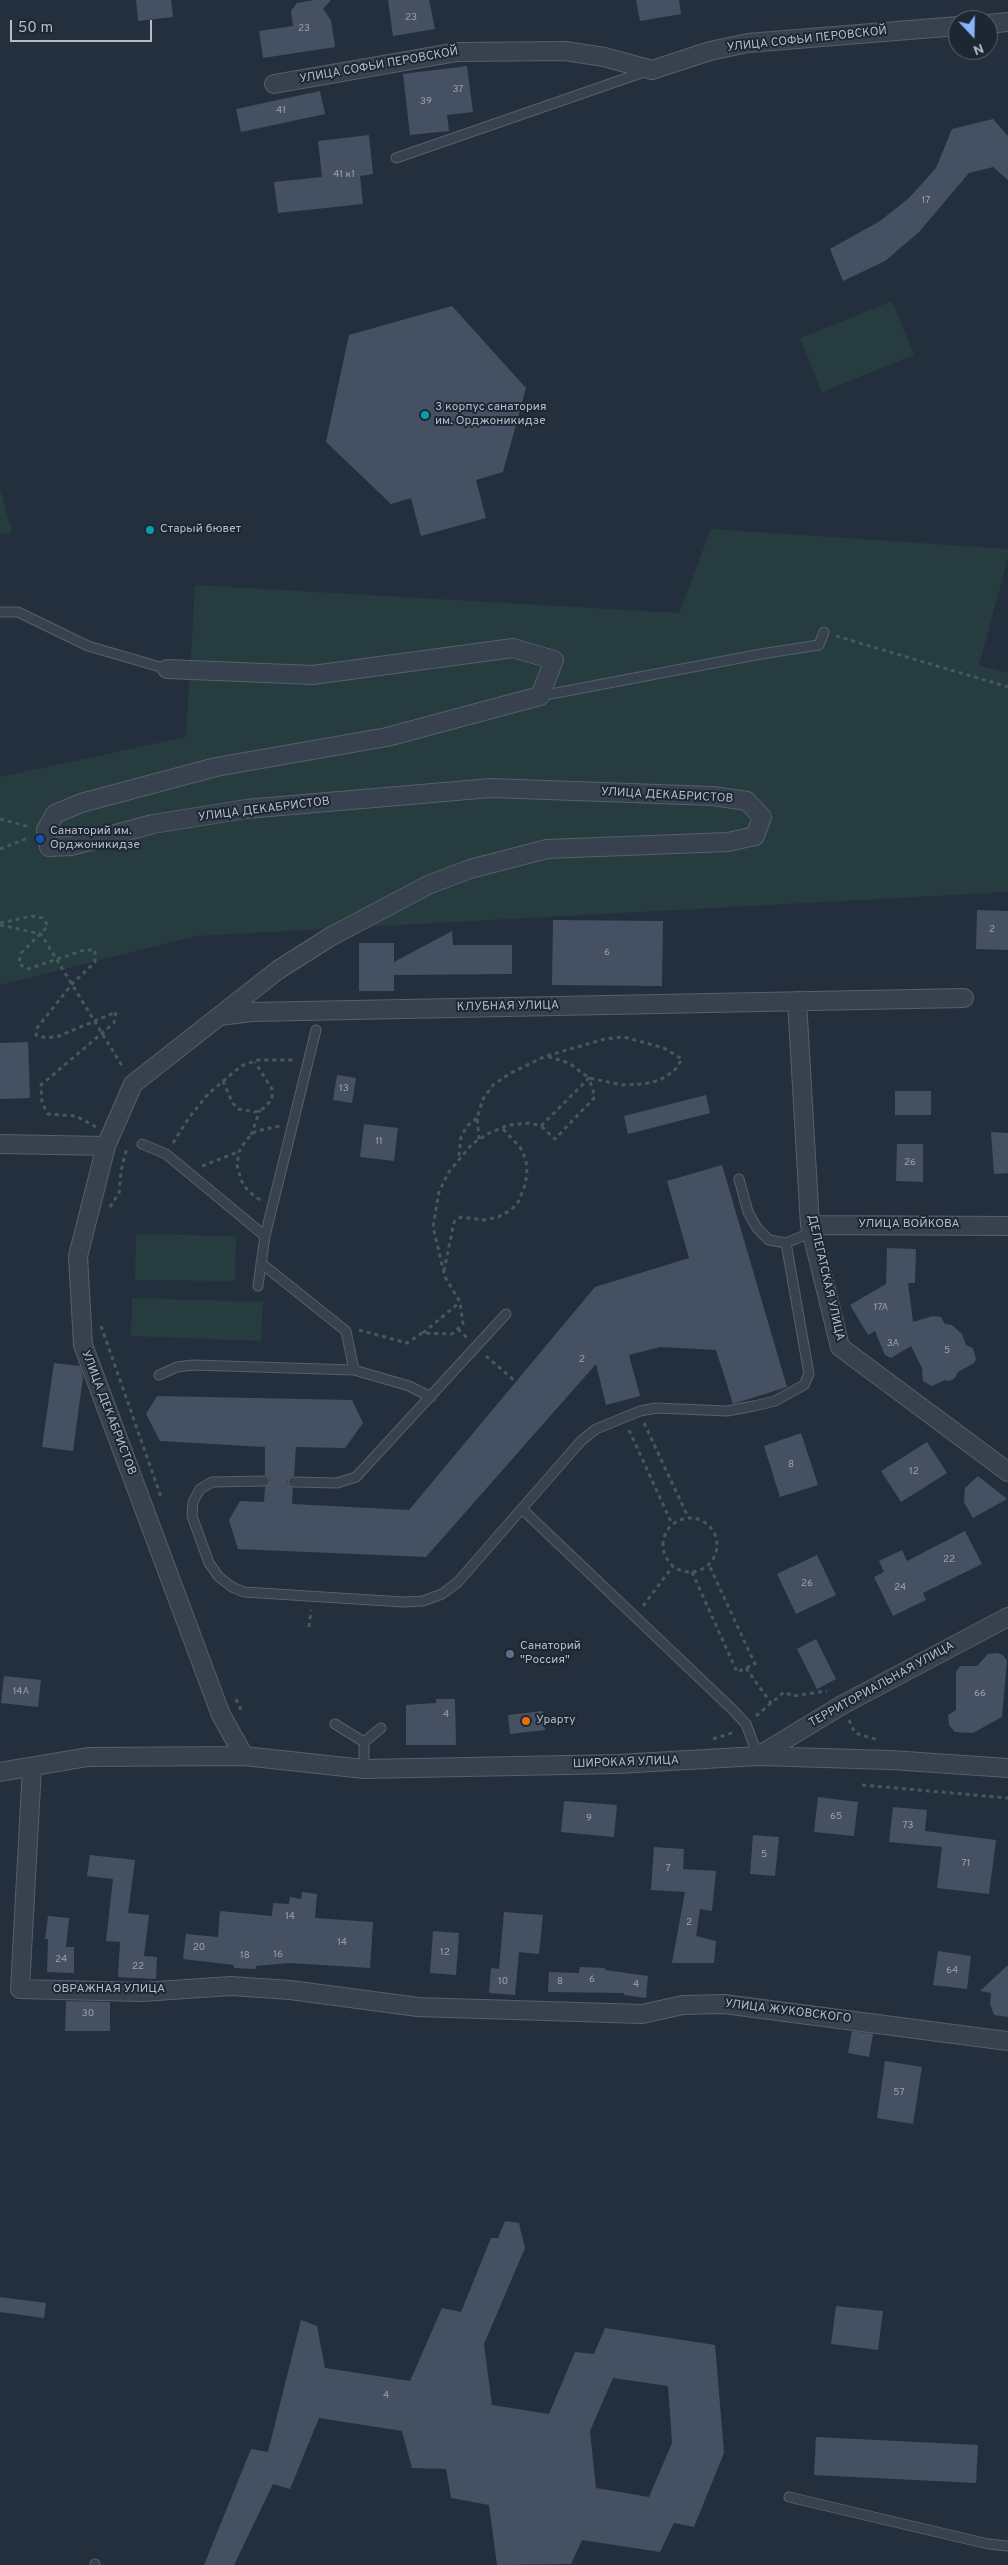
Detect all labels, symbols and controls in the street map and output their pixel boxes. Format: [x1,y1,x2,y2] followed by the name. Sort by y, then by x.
[12,10,155,42] scale bar
[948,10,998,60] north arrow
[405,12,417,24] house number: 23
[18,19,53,38] text: 50 m
[298,23,310,35] house number: 23
[726,24,888,56] street label: УЛИЦА СОФЬИ ПЕРОВСКОЙ
[970,39,986,58] text: N
[298,45,460,87] street label: УЛИЦА СОФЬИ ПЕРОВСКОЙ
[452,84,464,96] house number: 37
[420,96,432,108] house number: 39
[276,105,286,117] house number: 41
[333,169,355,181] house number: 41 к1
[922,195,930,207] house number: 17
[435,401,546,429] place label: 3 корпус санатория им. Орджоникидзе
[419,409,431,421] marker: 3 корпус санатория им. Орджоникидзе
[160,523,241,537] place label: Старый бювет
[144,524,156,536] marker: Старый бювет
[600,785,734,807] street label: УЛИЦА ДЕКАБРИСТОВ
[197,795,331,825] street label: УЛИЦА ДЕКАБРИСТОВ
[50,825,140,853] place label: Санаторий им. Орджоникидзе
[34,833,46,845] marker: Санаторий им. Орджоникидзе
[989,924,995,936] house number: 2
[604,947,610,959] house number: 6
[457,999,559,1015] street label: КЛУБНАЯ УЛИЦА
[339,1083,349,1095] house number: 13
[375,1136,383,1148] house number: 11
[904,1157,916,1169] house number: 26
[803,1213,847,1343] street label: ДЕЛЕГАТСКАЯ УЛИЦА
[858,1218,960,1232] street label: УЛИЦА ВОЙКОВА
[874,1302,888,1314] house number: 17А
[887,1338,899,1350] house number: 3А
[944,1345,950,1357] house number: 5
[78,1349,138,1477] street label: УЛИЦА ДЕКАБРИСТОВ
[579,1354,585,1366] house number: 2
[788,1459,794,1471] house number: 8
[909,1466,919,1478] house number: 12
[943,1554,955,1566] house number: 22
[801,1578,813,1590] house number: 26
[894,1582,906,1594] house number: 24
[807,1639,957,1731] street label: ТЕРРИТОРИАЛЬНАЯ УЛИЦА
[520,1640,581,1668] place label: Санаторий "Россия"
[504,1648,516,1660] marker: Санаторий "Россия"
[13,1686,29,1698] house number: 14А
[974,1688,986,1700] house number: 66
[443,1709,449,1721] house number: 4
[536,1714,576,1728] place label: Урарту
[520,1715,532,1727] marker: Урарту
[573,1754,679,1772] street label: ШИРОКАЯ УЛИЦА
[830,1811,842,1823] house number: 65
[586,1813,592,1825] house number: 9
[902,1820,914,1832] house number: 73
[761,1849,767,1861] house number: 5
[961,1858,971,1870] house number: 71
[665,1863,671,1875] house number: 7
[285,1911,295,1923] house number: 14
[686,1917,692,1929] house number: 2
[337,1937,347,1949] house number: 14
[193,1942,205,1954] house number: 20
[440,1947,450,1959] house number: 12
[273,1949,283,1961] house number: 16
[240,1950,250,1962] house number: 18
[55,1954,67,1966] house number: 24
[132,1961,144,1973] house number: 22
[946,1965,958,1977] house number: 64
[589,1974,595,1986] house number: 6
[498,1976,508,1988] house number: 10
[557,1976,563,1988] house number: 8
[633,1979,639,1991] house number: 4
[53,1983,165,1997] street label: ОВРАЖНАЯ УЛИЦА
[724,1997,852,2027] street label: УЛИЦА ЖУКОВСКОГО
[82,2008,94,2020] house number: 30
[893,2087,905,2099] house number: 57
[383,2390,389,2402] house number: 4

